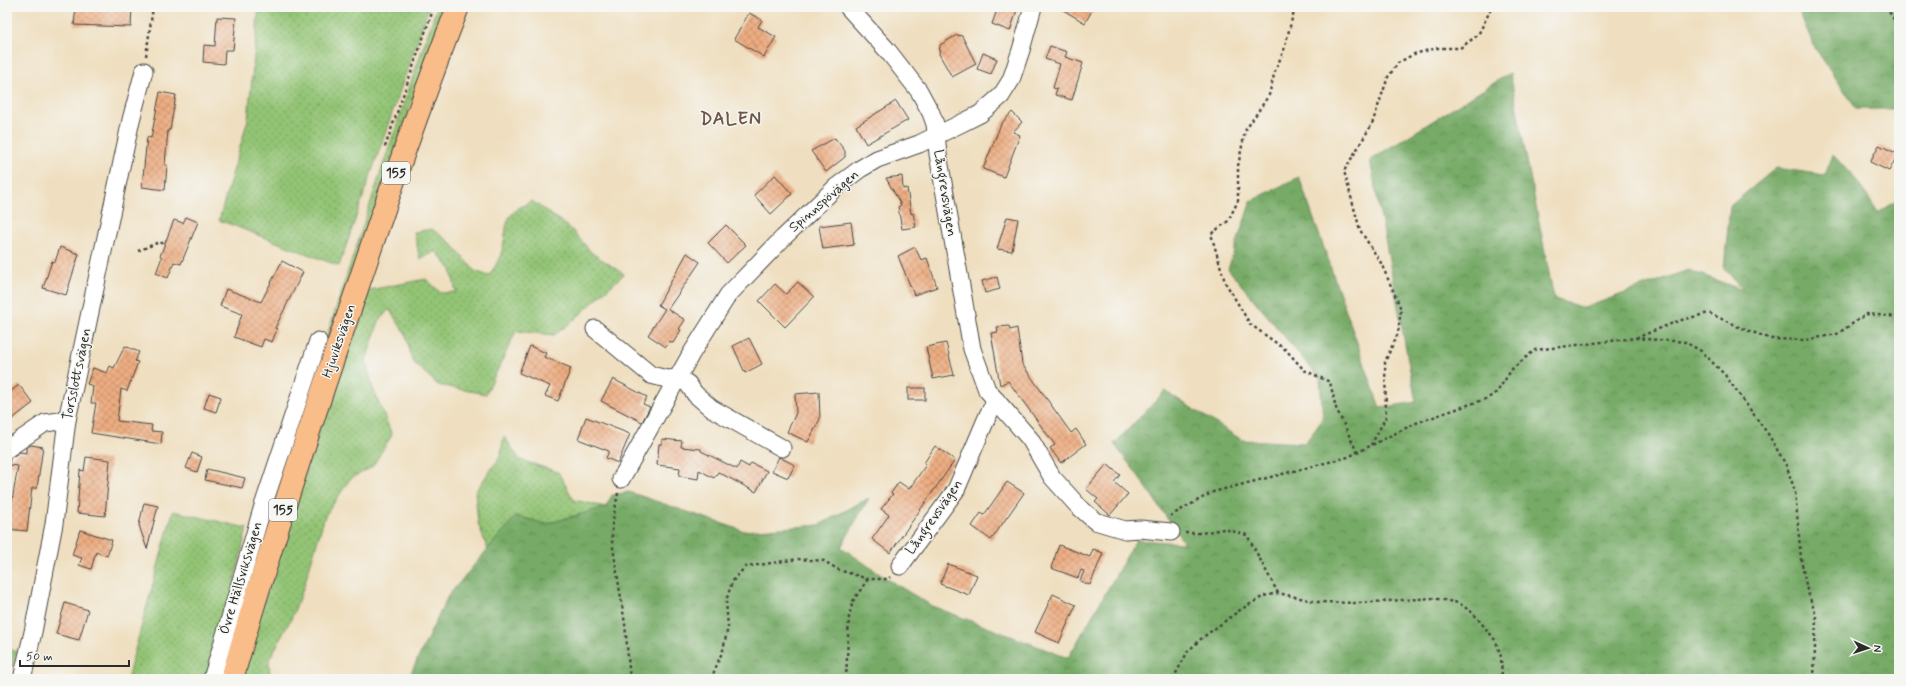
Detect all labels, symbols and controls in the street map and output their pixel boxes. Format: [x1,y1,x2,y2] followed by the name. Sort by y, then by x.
[700,107,762,131] district label: DALEN
[927,148,961,238] street label: Långrevsvägen
[382,162,410,184] road number: 155
[785,166,863,236] street label: Spinnspövägen
[318,302,360,380] street label: Hjuviksvägen
[58,326,96,422] street label: Torsslottsvägen
[901,476,968,559] street label: Långrevsvägen
[269,499,297,521] road number: 155
[215,519,267,637] street label: Övre Hällsviksvägen
[1848,628,1888,668] north arrow
[20,642,129,668] scale bar
[1870,644,1884,652] text: N
[26,649,53,665] text: 50 m

